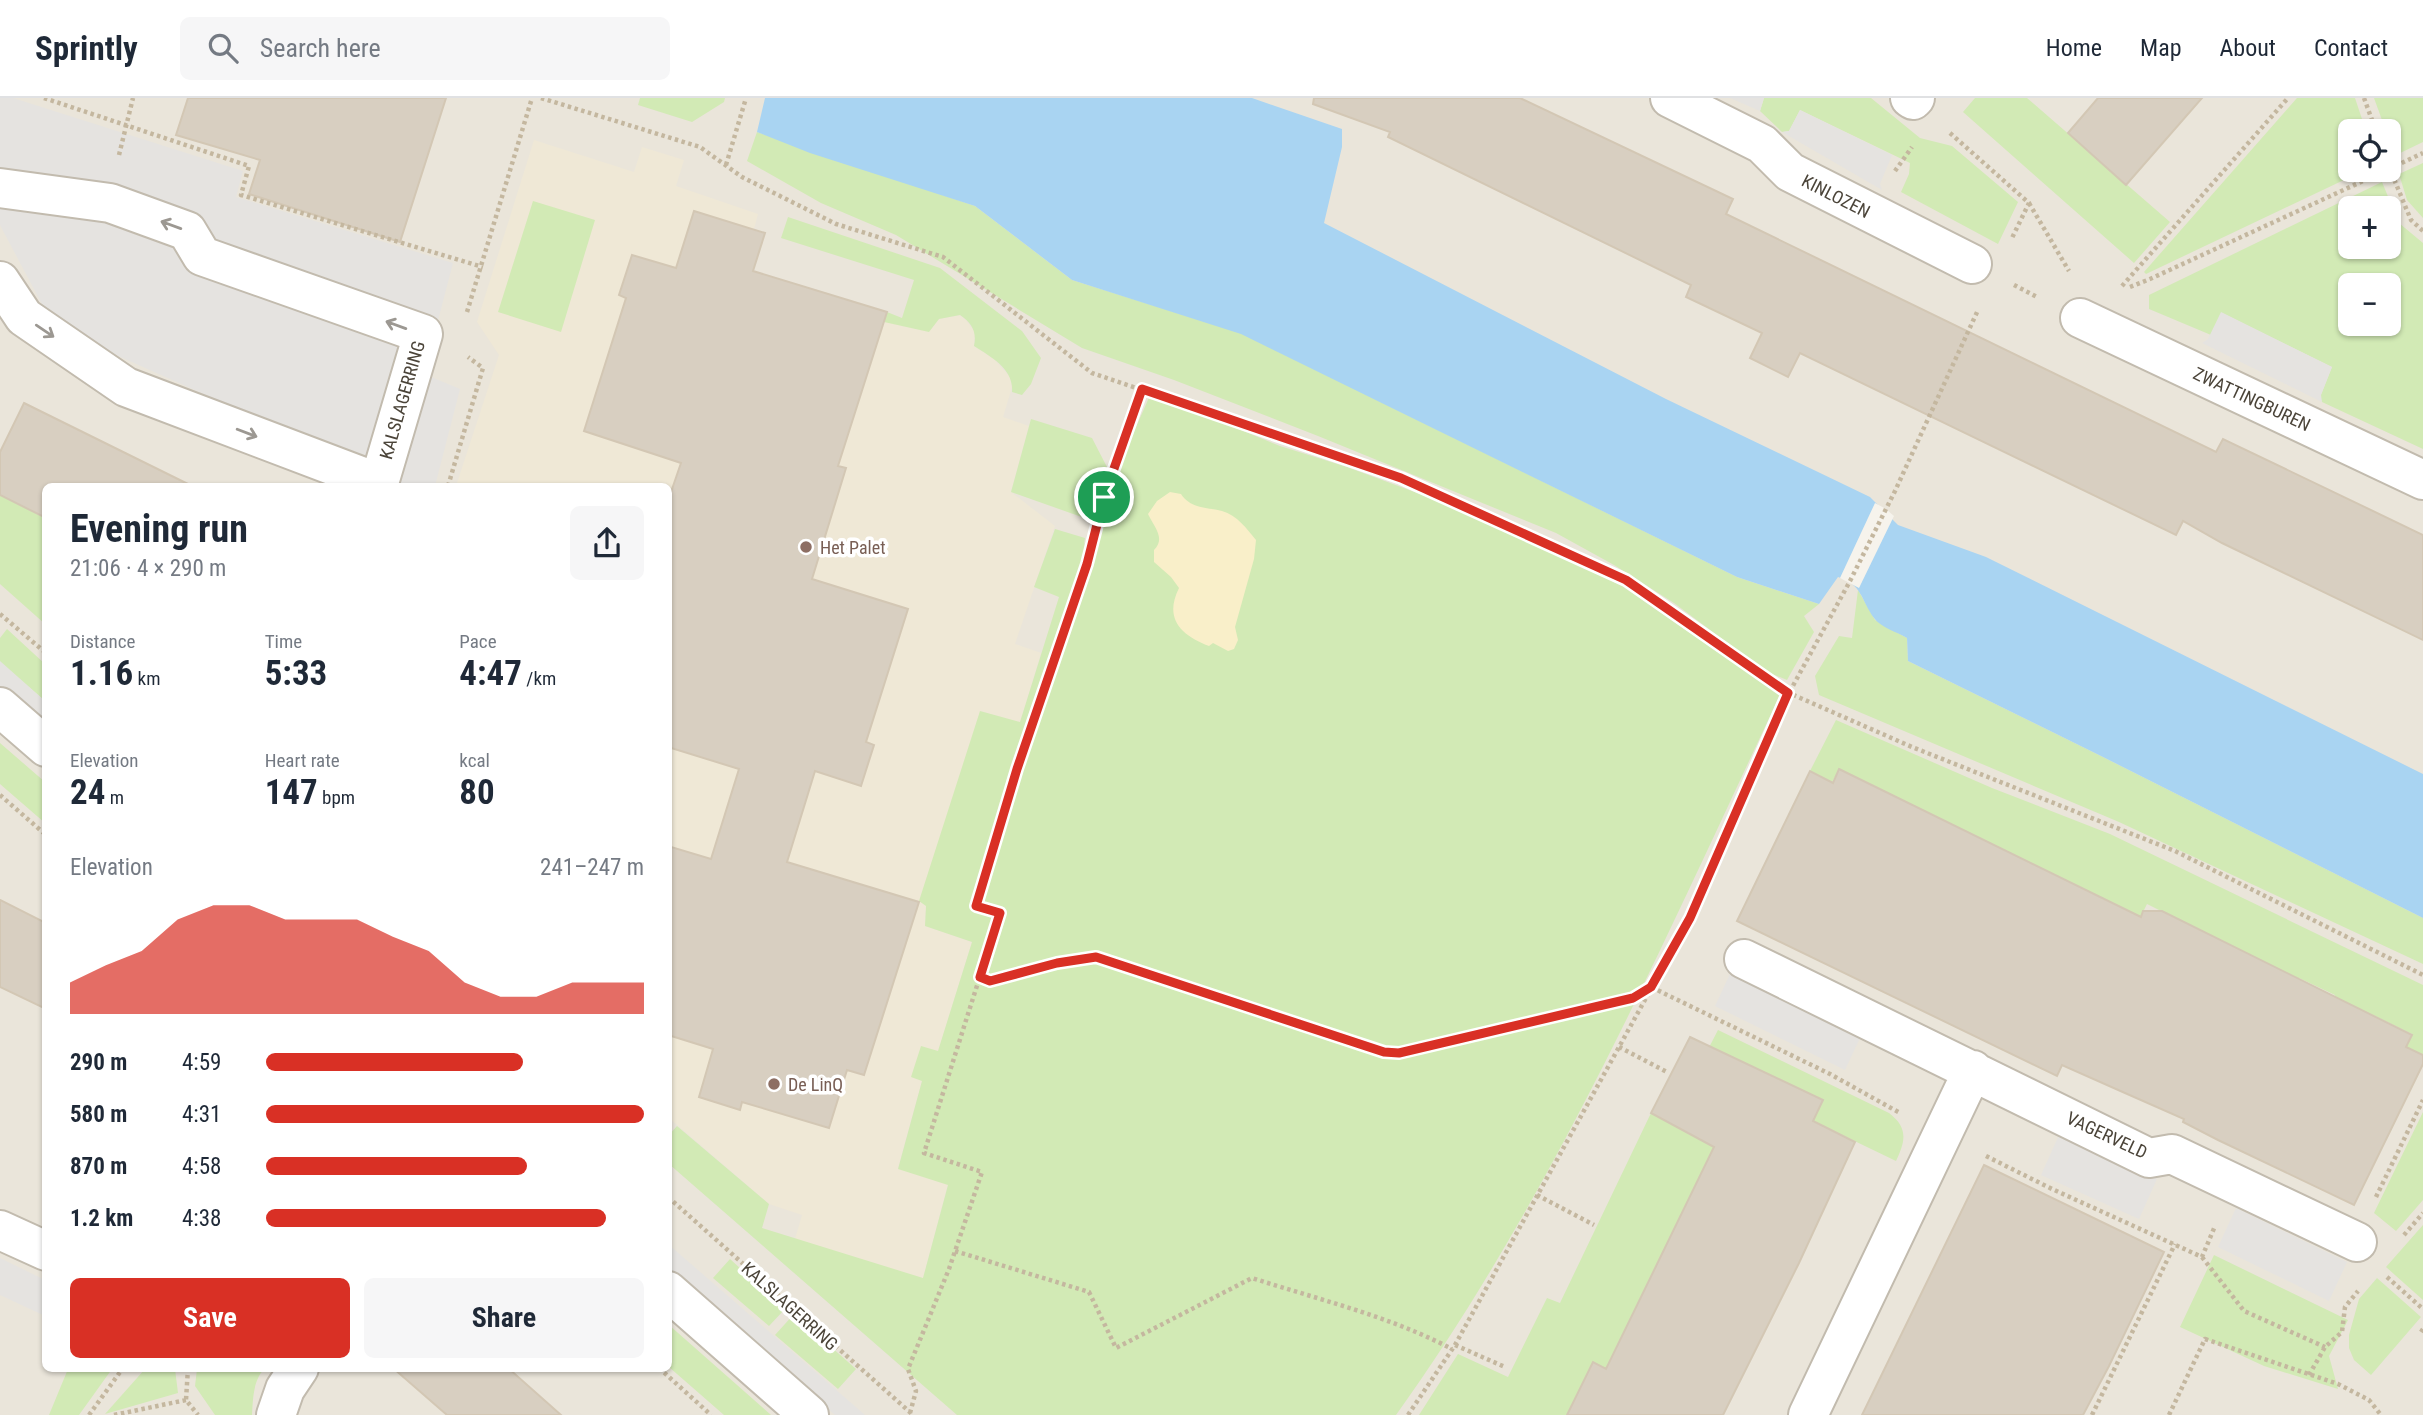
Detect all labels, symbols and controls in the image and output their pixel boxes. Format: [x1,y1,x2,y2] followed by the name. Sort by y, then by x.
[180,17,670,80] search box
[35,29,138,68] text: Sprintly
[204,29,242,67] icon: search
[260,33,381,63] text: Search here
[2046,34,2102,62] text: Home
[2140,34,2182,62] text: Map
[2220,34,2276,62] text: About
[2314,34,2388,62] text: Contact
[2338,119,2401,336] map controls
[2338,119,2401,182] button: locate
[1798,170,1874,222] street label: KINLOZEN
[2338,196,2401,259] button: +
[160,218,182,230] one-way arrow
[2338,273,2401,336] button: −
[385,317,407,330] one-way arrow
[35,324,54,338] one-way arrow
[375,338,429,462] street label: KALSLAGERRING
[2190,363,2314,435] street label: ZWATTINGBUREN
[235,427,257,440] one-way arrow
[1074,467,1134,527] pin
[1085,478,1123,516] icon: arrive
[570,506,644,580] button: share
[70,507,248,551] text: Evening run
[820,537,885,558] place label: Het Palet
[798,539,814,555] marker: Het Palet
[70,555,226,582] text: 21:06 · 4 × 290 m
[70,630,135,653] text: Distance
[265,630,302,653] text: Time
[459,630,497,653] text: Pace
[70,653,133,694] text: 1.16
[265,653,327,694] text: 5:33
[459,653,522,694] text: 4:47
[133,667,160,690] text: km
[522,667,556,690] text: /km
[70,749,138,772] text: Elevation
[265,749,340,772] text: Heart rate
[459,749,490,772] text: kcal
[70,772,105,813] text: 24
[265,772,318,813] text: 147
[459,772,495,813] text: 80
[105,786,124,809] text: m
[318,786,355,809] text: bpm
[70,854,153,881] text: Elevation
[540,854,644,881] text: 241–247 m
[70,1049,127,1076] text: 290 m
[182,1049,221,1076] text: 4:59
[788,1074,843,1095] place label: De LinQ
[766,1076,782,1092] marker: De LinQ
[70,1101,127,1128] text: 580 m
[182,1101,221,1128] text: 4:31
[2063,1107,2151,1163] street label: VAGERVELD
[70,1153,127,1180] text: 870 m
[182,1153,221,1180] text: 4:58
[70,1205,133,1232] text: 1.2 km
[182,1205,221,1232] text: 4:38
[738,1257,842,1355] street label: KALSLAGERRING
[70,1278,350,1358] button: Save
[364,1278,644,1358] button: Share

